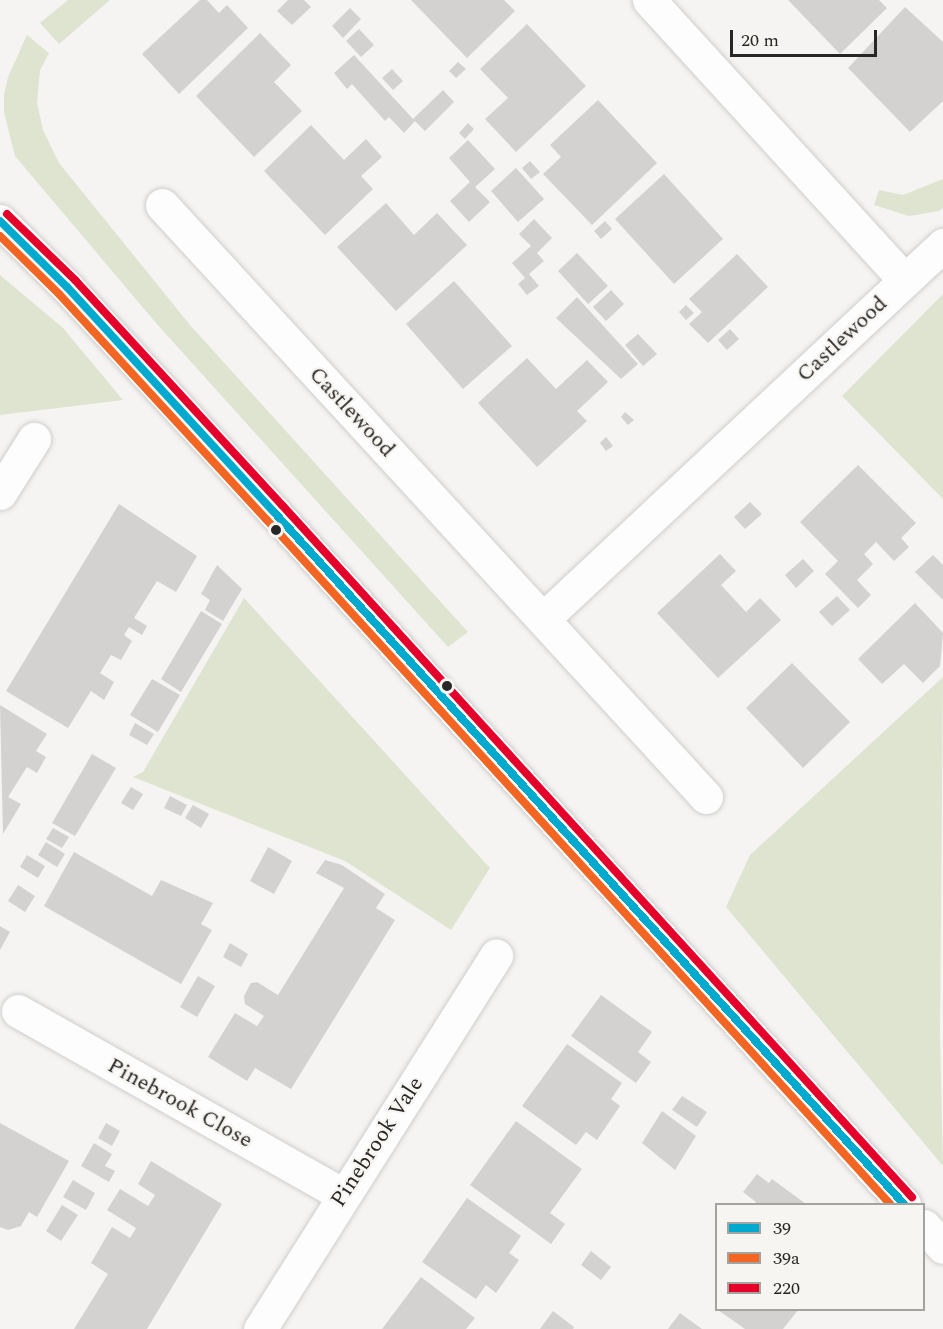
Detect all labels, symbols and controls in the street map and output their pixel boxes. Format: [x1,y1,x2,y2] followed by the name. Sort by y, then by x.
[733,18,880,56] scale bar
[741,27,779,54] text: 20 m
[791,291,893,387] street label: Castlewood
[304,361,400,463] street label: Castlewood
[270,524,282,536] unlabelled marker
[441,680,453,692] unlabelled marker
[103,1052,257,1154] street label: Pinebrook Close
[325,1072,429,1212] street label: Pinebrook Vale
[715,1203,925,1311] legend
[773,1215,791,1242] text: 39
[773,1245,800,1272] text: 39a
[773,1275,800,1302] text: 220

